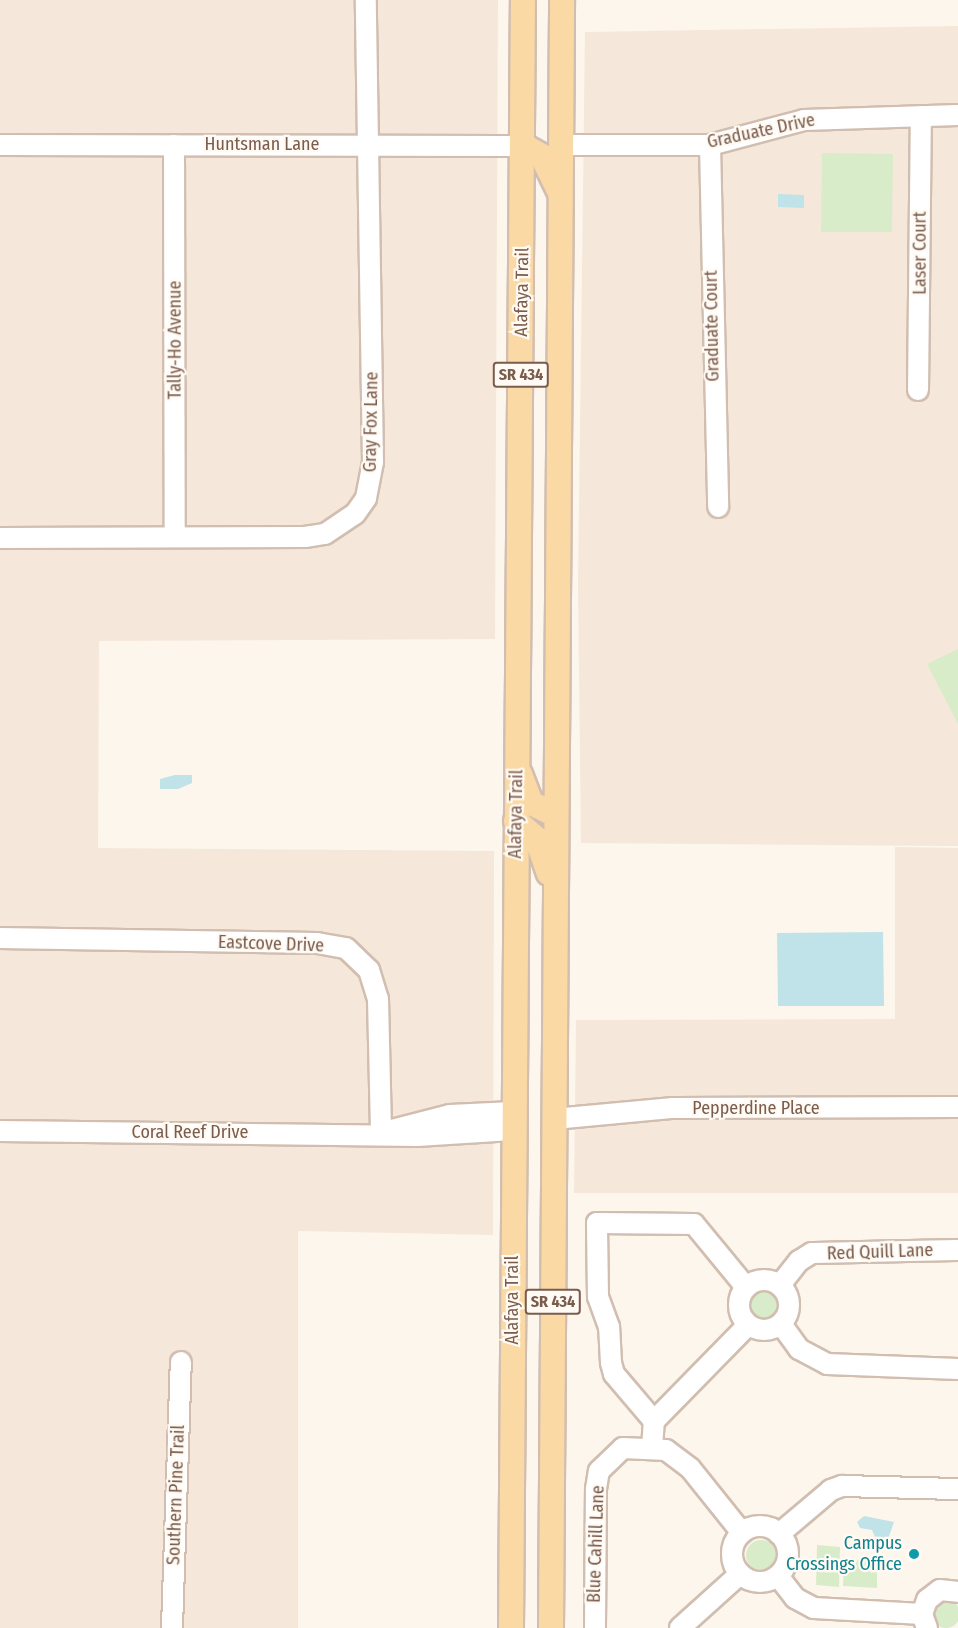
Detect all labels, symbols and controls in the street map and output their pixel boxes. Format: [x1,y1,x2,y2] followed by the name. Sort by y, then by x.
[705,109,817,153] street label: Graduate Drive
[205,133,319,155] street label: Huntsman Lane
[909,211,931,295] street label: Laser Court
[510,247,534,337] street label: Alafaya Trail
[700,270,724,382] street label: Graduate Court
[164,281,186,399] street label: Tally-Ho Avenue
[492,362,550,388] road number: SR 434
[359,372,383,472] street label: Gray Fox Lane
[504,769,528,859] street label: Alafaya Trail
[218,931,324,957] street label: Eastcove Drive
[692,1097,820,1119] street label: Pepperdine Place
[132,1121,248,1143] street label: Coral Reef Drive
[826,1239,934,1265] street label: Red Quill Lane
[501,1255,523,1345] street label: Alafaya Trail
[524,1289,582,1315] road number: SR 434
[163,1425,189,1565] street label: Southern Pine Trail
[583,1485,609,1603] street label: Blue Cahill Lane
[786,1533,902,1576] place label: Campus Crossings Office
[907,1547,921,1561] marker: Campus Crossings Office

